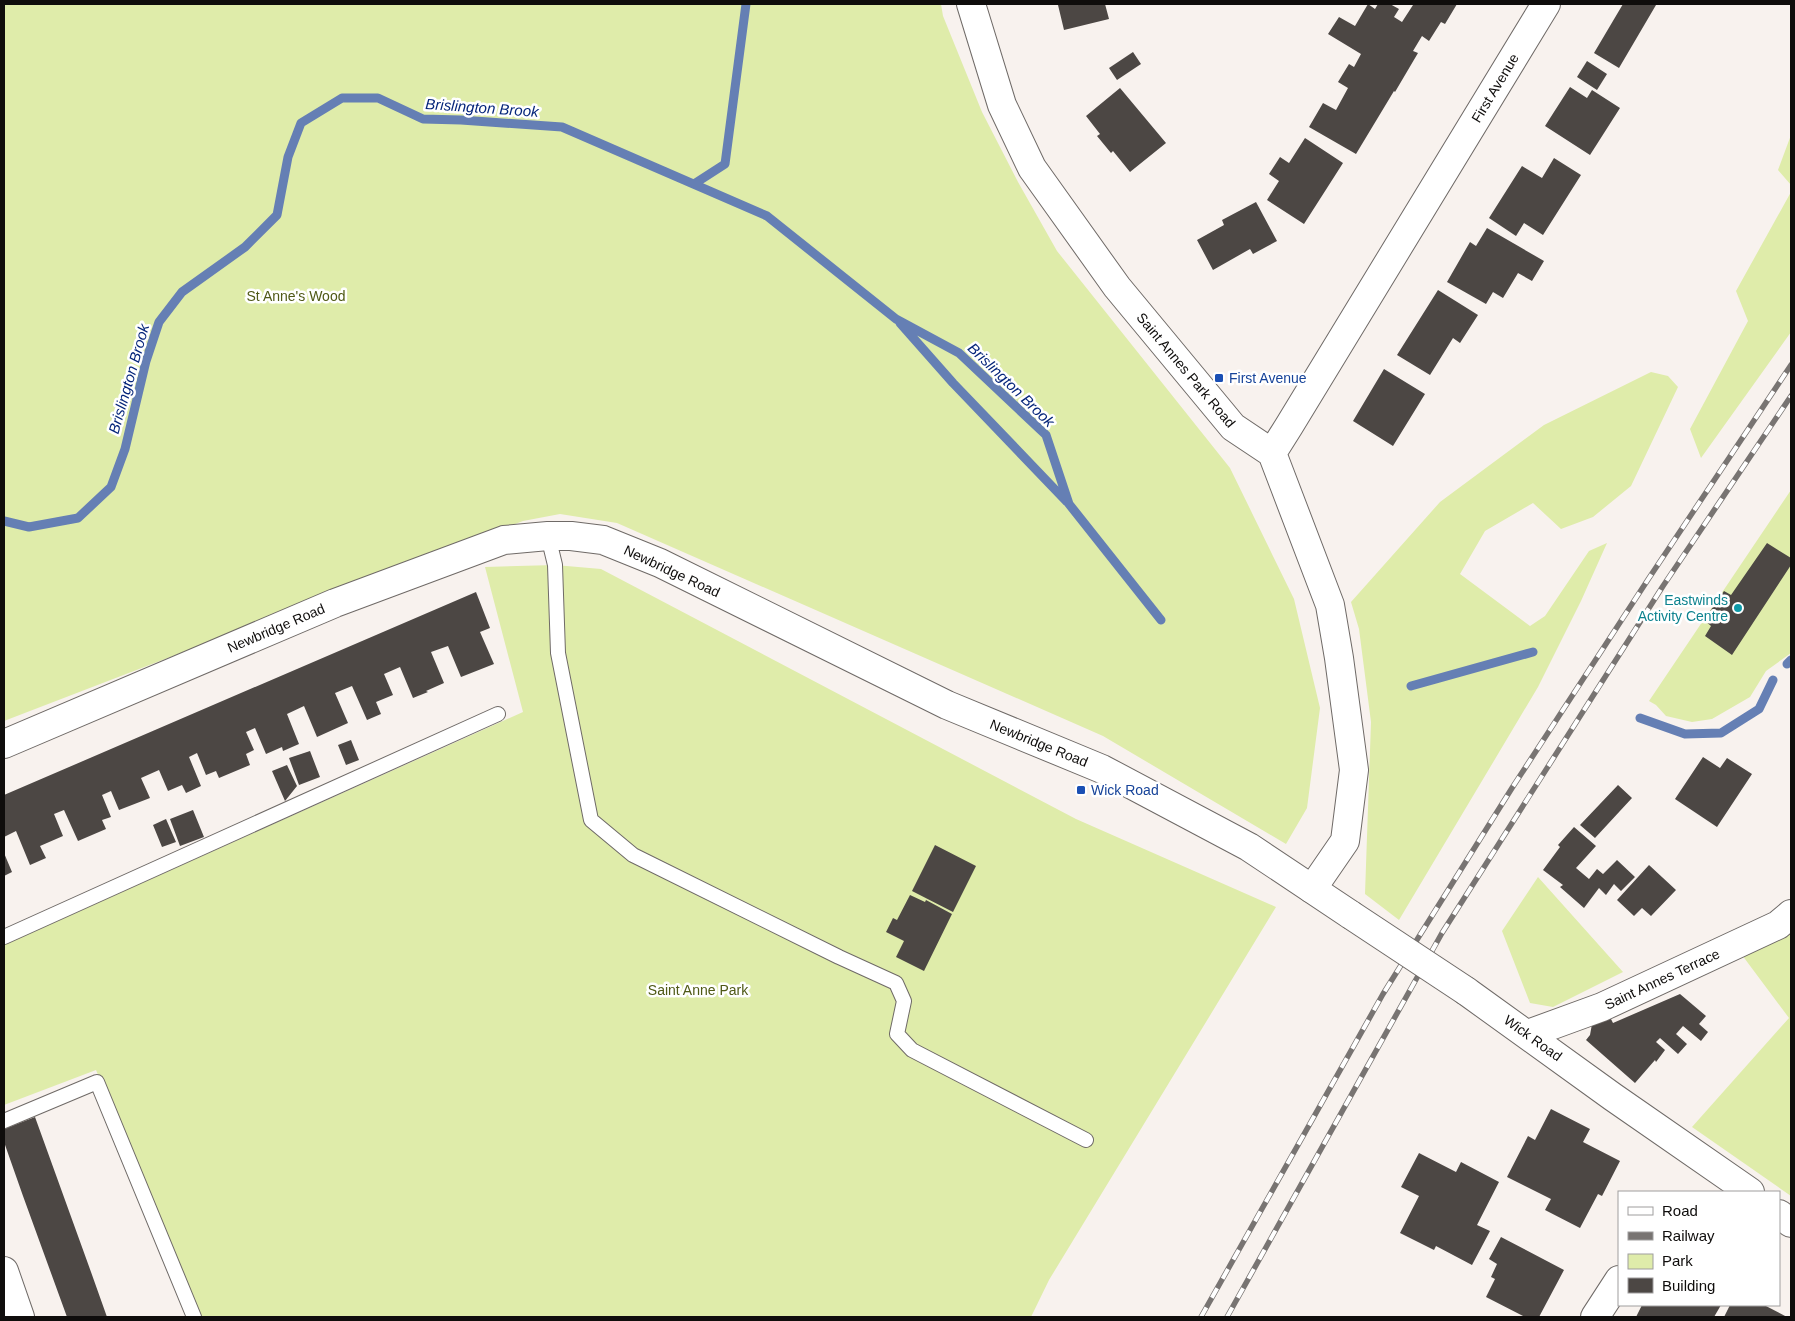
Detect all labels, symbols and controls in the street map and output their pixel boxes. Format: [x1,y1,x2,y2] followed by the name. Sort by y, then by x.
[1468,50,1522,125] street label: First Avenue
[425,95,541,120] water label: Brislington Brook
[247,288,345,304] park label: St Anne's Wood
[1133,309,1239,431] street label: Saint Annes Park Road
[105,321,153,436] water label: Brislington Brook
[965,339,1059,431] water label: Brislington Brook
[1229,370,1307,386] place label: First Avenue
[1213,372,1225,384] marker: First Avenue
[621,542,723,600] street label: Newbridge Road
[1638,592,1728,624] place label: Eastwinds Activity Centre
[225,600,327,656] street label: Newbridge Road
[1732,602,1744,614] marker: Eastwinds Activity Centre
[988,716,1090,770] street label: Newbridge Road
[1091,782,1159,798] place label: Wick Road
[1075,784,1087,796] marker: Wick Road
[1602,945,1722,1013] street label: Saint Annes Terrace
[648,982,749,998] park label: Saint Anne Park
[1501,1012,1565,1064] street label: Wick Road
[1618,1191,1780,1306] legend
[1662,1202,1698,1219] text: Road
[1662,1227,1715,1244] text: Railway
[1662,1252,1693,1269] text: Park
[1662,1277,1715,1294] text: Building

